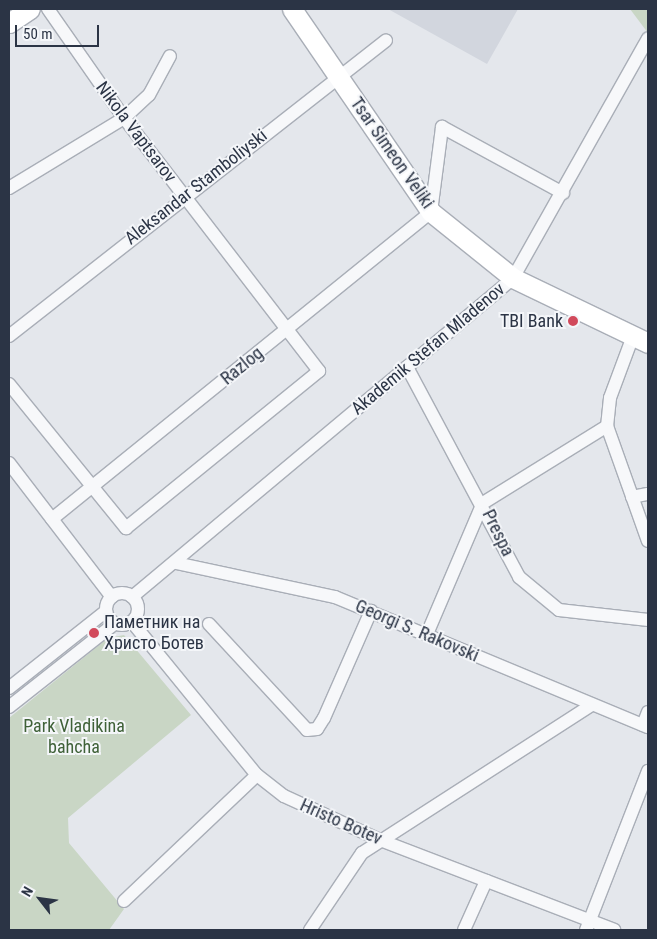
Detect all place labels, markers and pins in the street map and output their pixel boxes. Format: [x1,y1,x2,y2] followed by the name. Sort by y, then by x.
[500,310,563,332] place label: TBI Bank
[567,315,579,327] marker: TBI Bank
[104,612,204,654] place label: Паметник на Христо Ботев
[88,627,100,639] marker: Паметник на Христо Ботев

